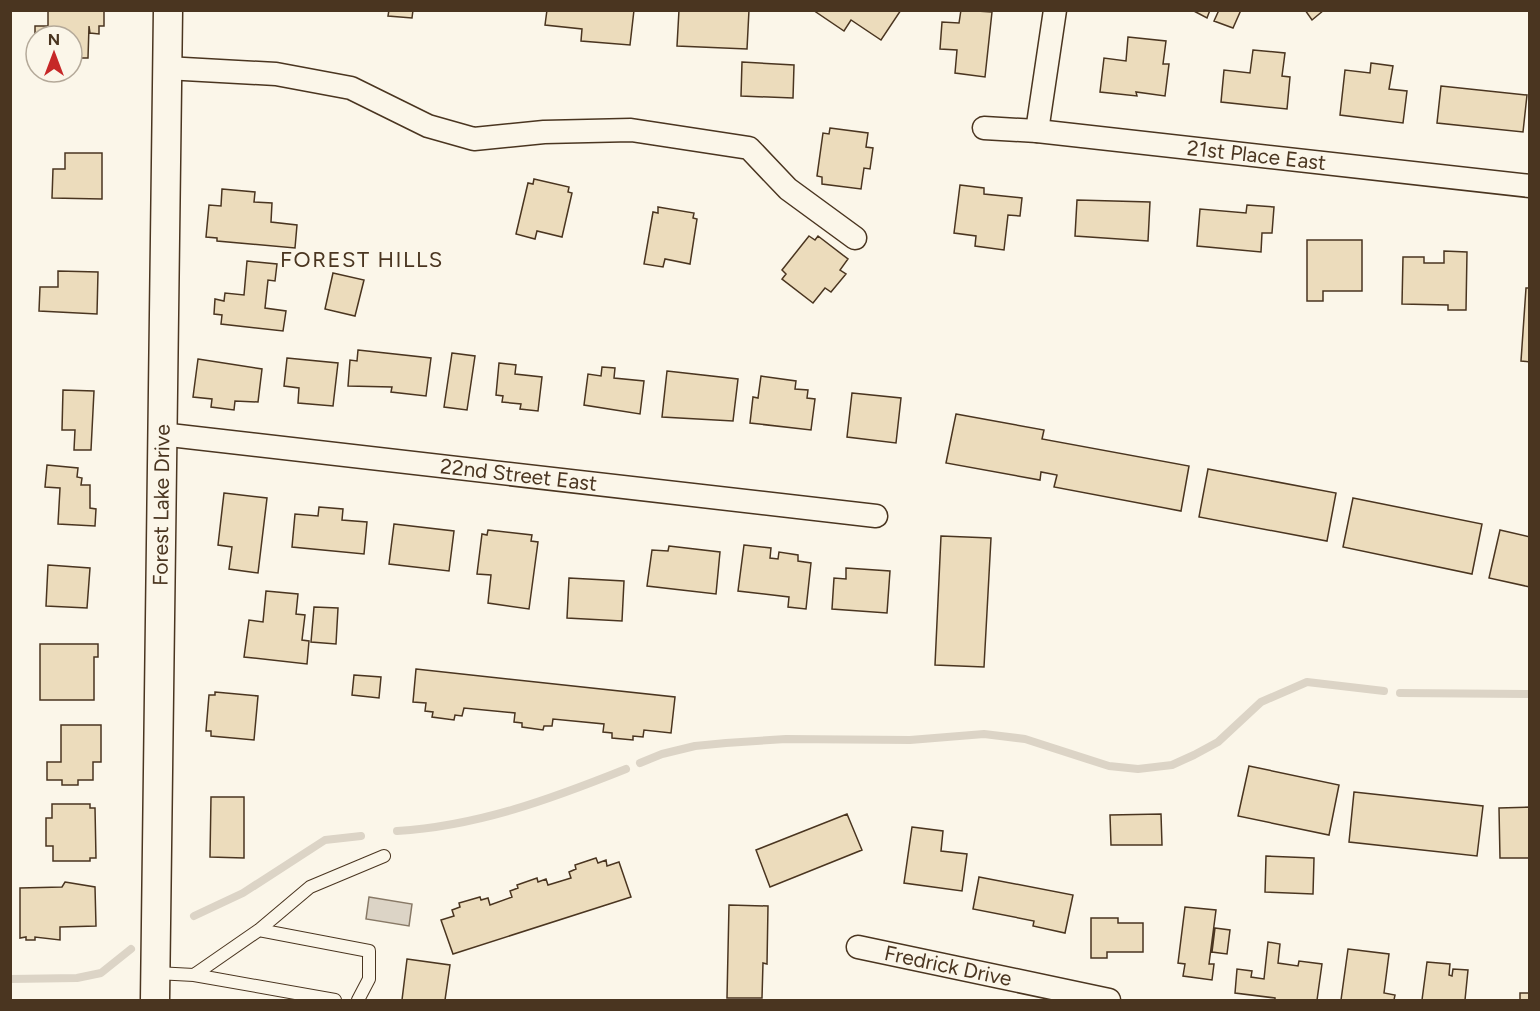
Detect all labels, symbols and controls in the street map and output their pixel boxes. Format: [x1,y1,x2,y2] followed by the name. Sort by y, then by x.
[24,24,84,84] north arrow
[48,30,60,49] text: N
[1186,135,1328,175] street label: 21st Place East
[280,246,444,273] district label: FOREST HILLS
[147,424,175,586] street label: Forest Lake Drive
[439,453,599,496] street label: 22nd Street East
[882,940,1014,991] street label: Fredrick Drive

